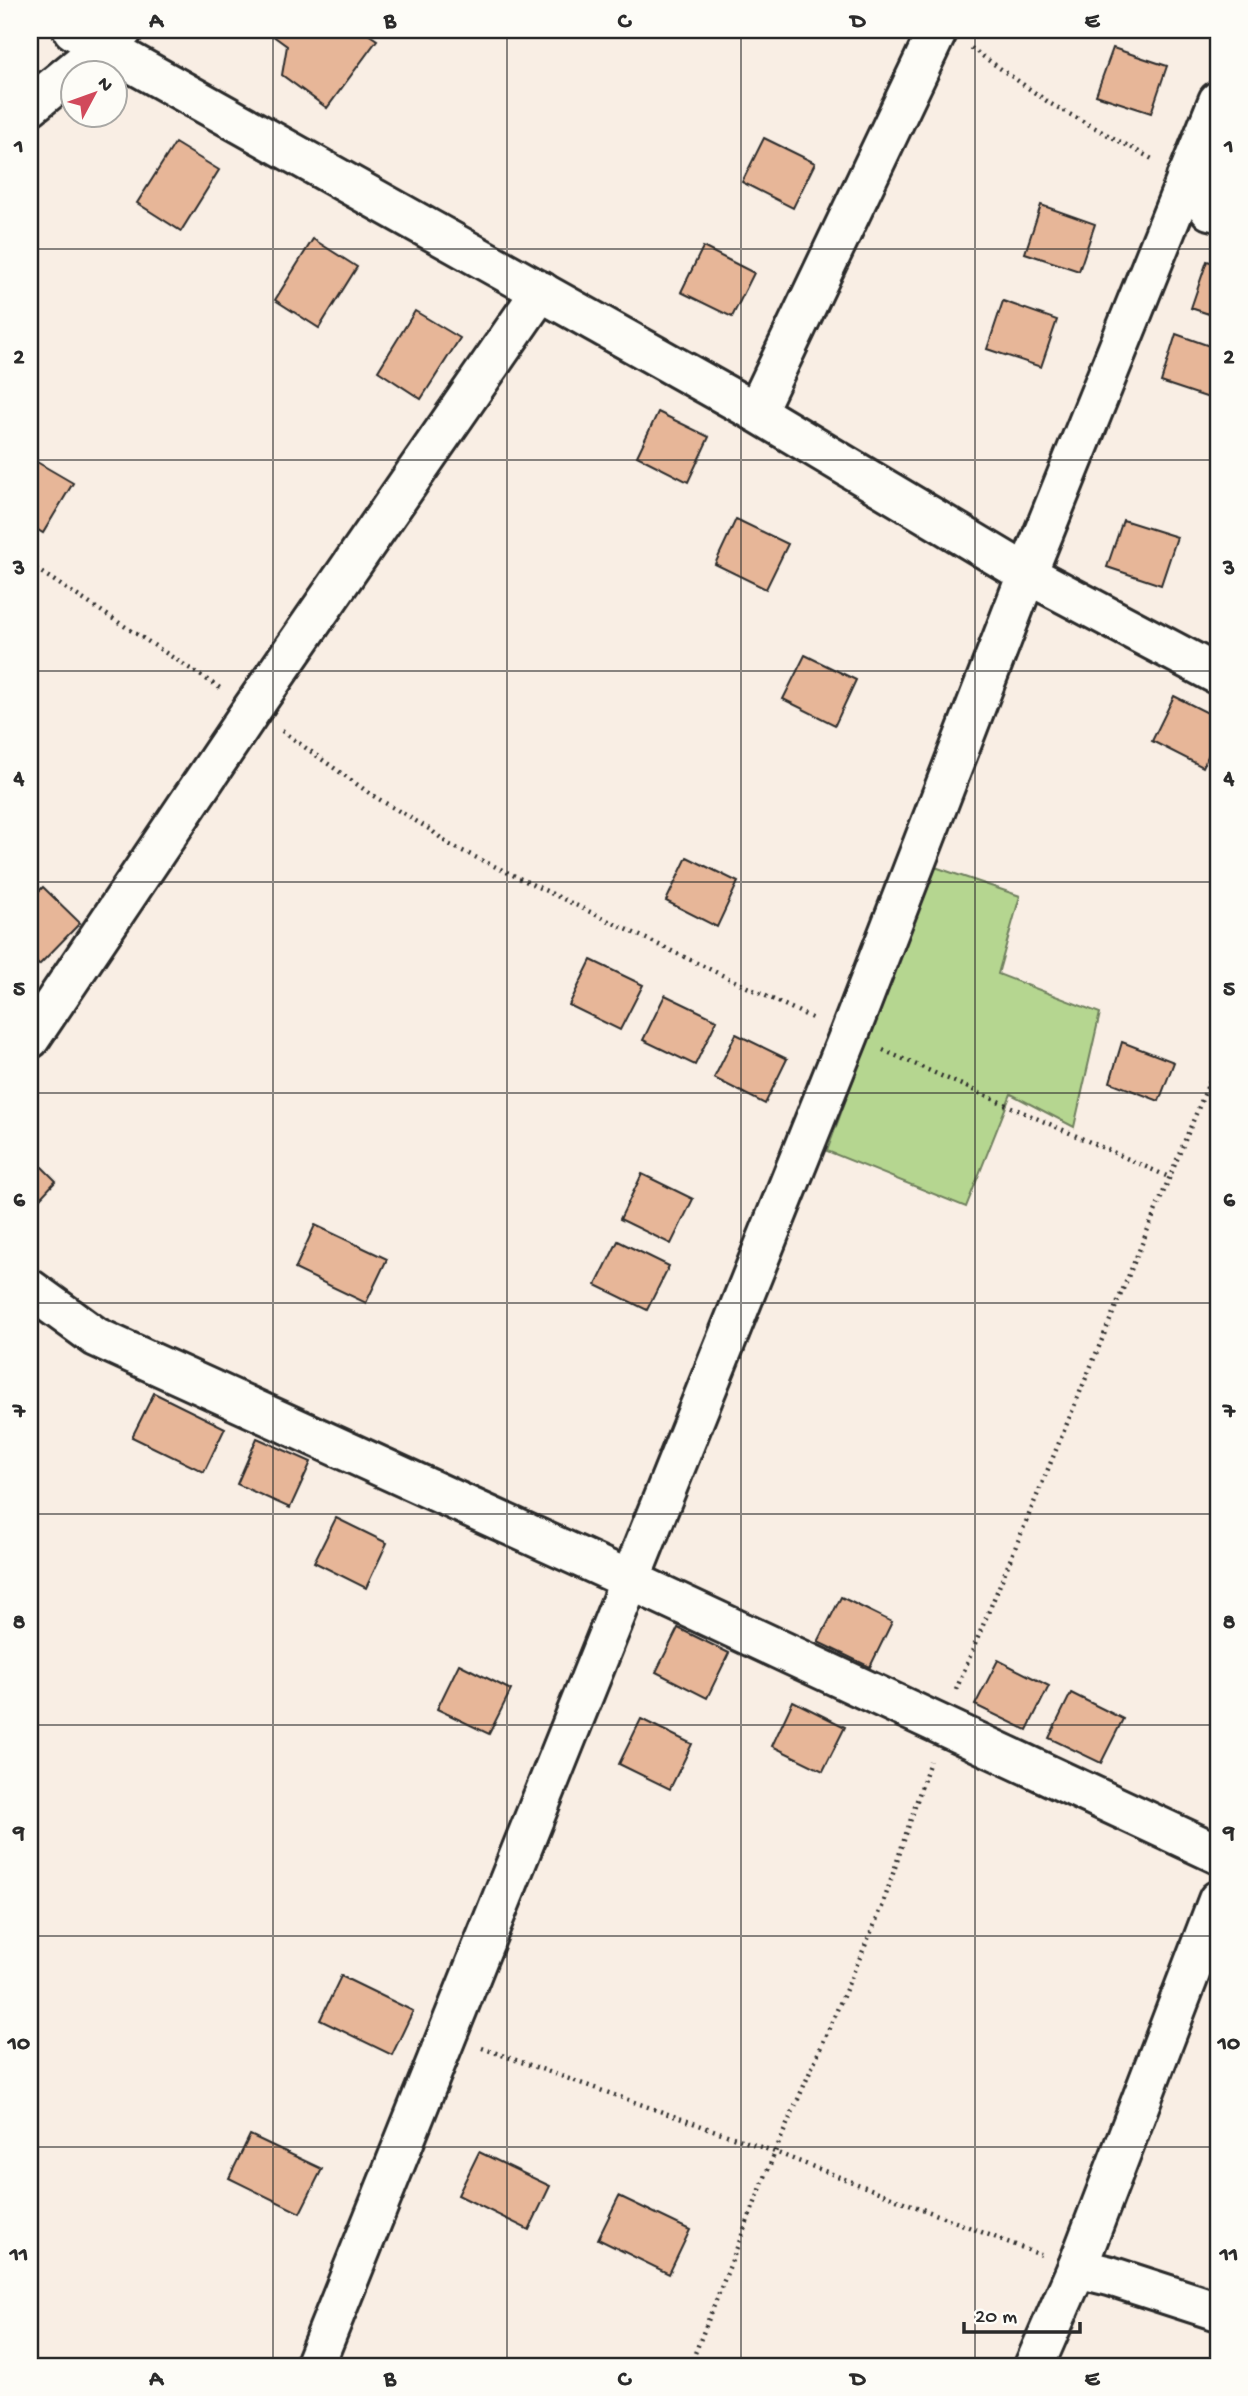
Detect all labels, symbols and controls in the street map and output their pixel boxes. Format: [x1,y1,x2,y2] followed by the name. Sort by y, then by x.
[148,9,164,36] text: A
[383,9,397,36] text: B
[618,9,633,36] text: C
[849,9,867,36] text: D
[1085,9,1101,36] text: E
[60,60,130,130] north arrow
[91,73,117,97] text: N
[13,134,24,161] text: 1
[1223,134,1234,161] text: 1
[13,345,25,372] text: 2
[1223,345,1235,372] text: 2
[12,556,25,583] text: 3
[1222,556,1235,583] text: 3
[13,766,25,793] text: 4
[1223,766,1235,793] text: 4
[13,977,25,1004] text: 5
[1223,977,1235,1004] text: 5
[13,1188,26,1215] text: 6
[1223,1188,1236,1215] text: 6
[12,1399,26,1426] text: 7
[1222,1399,1236,1426] text: 7
[13,1610,26,1637] text: 8
[1223,1610,1236,1637] text: 8
[12,1820,25,1847] text: 9
[1222,1820,1235,1847] text: 9
[7,2031,30,2058] text: 10
[1217,2031,1240,2058] text: 10
[9,2242,28,2269] text: 11
[1219,2242,1238,2269] text: 11
[964,2291,1080,2335] scale bar
[975,2306,1017,2331] text: 20 m
[148,2367,164,2394] text: A
[383,2367,397,2394] text: B
[618,2367,633,2394] text: C
[849,2367,867,2394] text: D
[1085,2367,1101,2394] text: E

